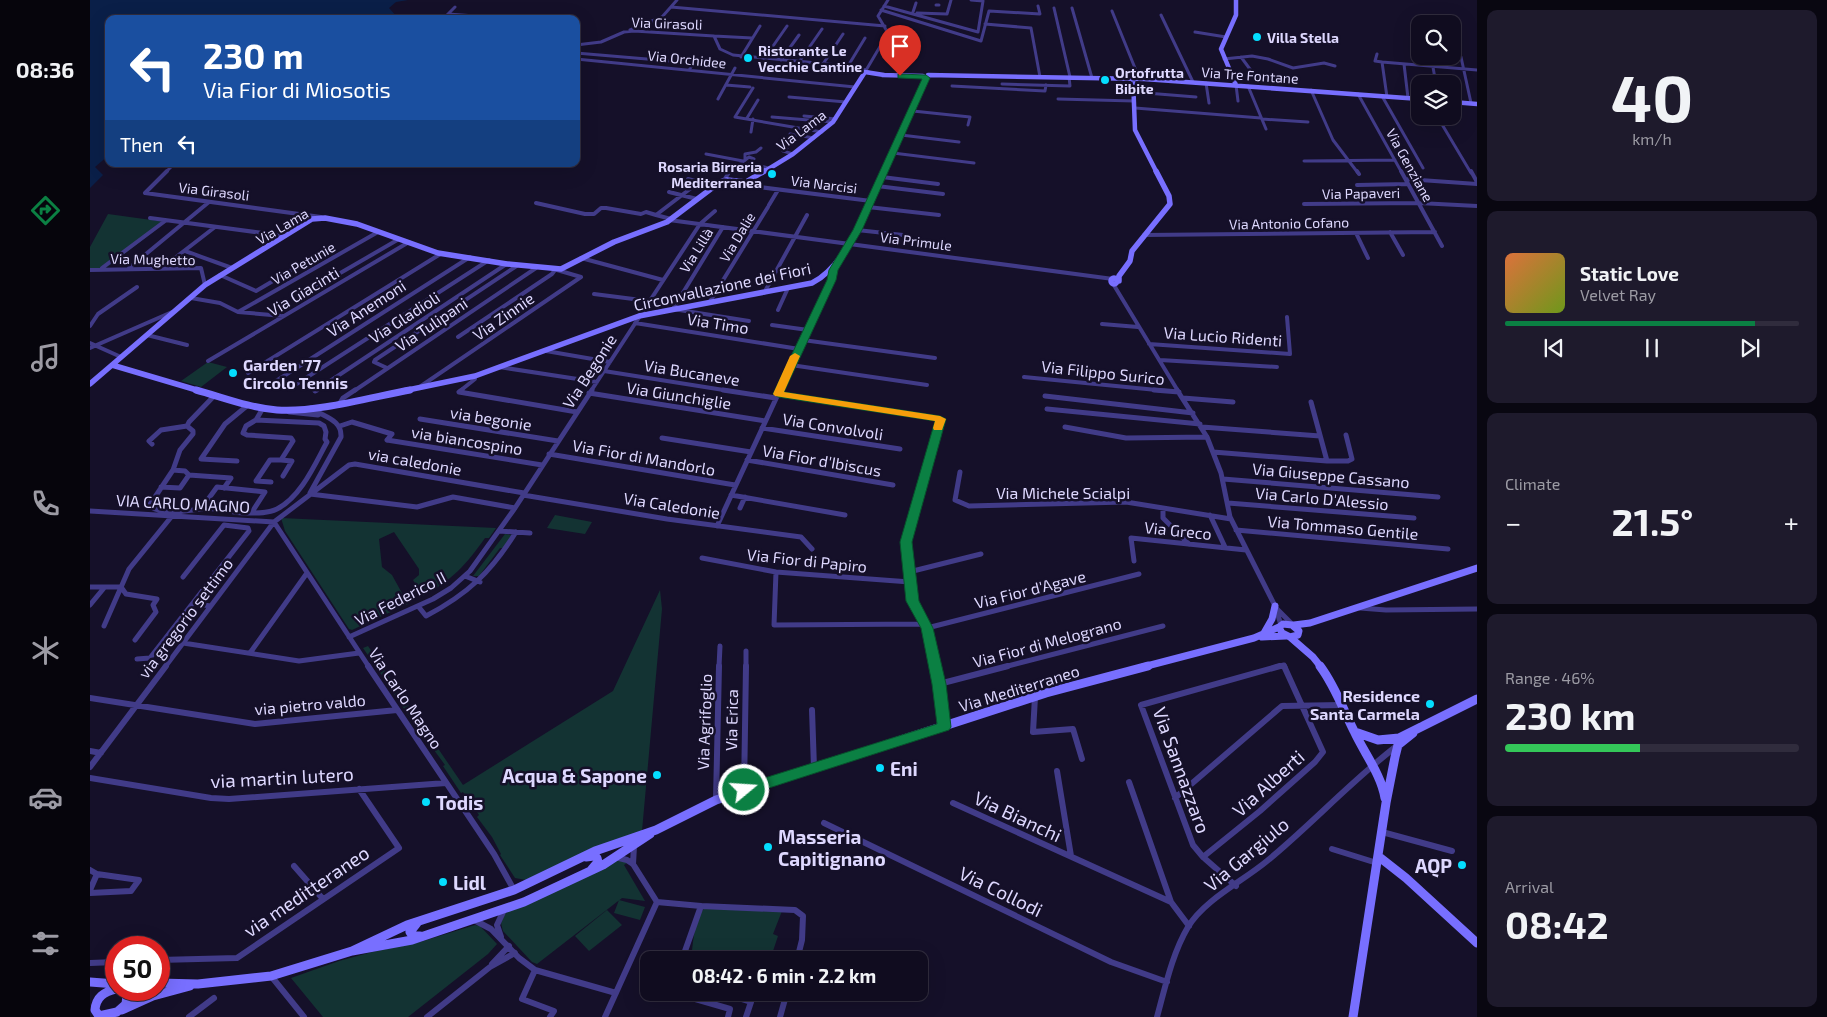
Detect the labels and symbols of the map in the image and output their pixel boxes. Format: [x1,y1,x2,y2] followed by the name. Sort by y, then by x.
[631,13,703,33] street label: Via Girasoli
[879,25,921,76] pin
[1267,29,1339,46] place label: Villa Stella
[1251,31,1263,43] marker: Villa Stella
[758,42,862,75] place label: Ristorante Le Vecchie Cantine
[647,46,727,72] street label: Via Orchidee
[742,52,754,64] marker: Ristorante Le Vecchie Cantine
[1201,63,1299,87] street label: Via Tre Fontane
[1115,64,1184,97] place label: Ortofrutta Bibite
[1099,74,1111,86] marker: Ortofrutta Bibite
[773,106,829,154] street label: Via Lama
[1383,125,1437,205] street label: Via Genziane
[658,158,762,191] place label: Rosaria Birreria Mediterranea
[766,168,778,180] marker: Rosaria Birreria Mediterranea
[790,171,858,197] street label: Via Narcisi
[178,178,250,204] street label: Via Girasoli
[1322,184,1400,202] street label: Via Papaveri
[253,204,311,248] street label: Via Lama
[716,209,758,265] street label: Via Dalie
[1229,213,1349,233] street label: Via Antonio Cofano
[676,225,716,275] street label: Via Lillà
[879,228,953,254] street label: Via Primule
[268,238,338,288] street label: Via Petunie
[110,250,196,268] street label: Via Mughetto
[632,258,812,314] street label: Circonvallazione dei Fiori
[264,262,342,320] street label: Via Giacinti
[323,276,409,340] street label: Via Anemoni
[365,287,443,347] street label: Via Gladioli
[469,288,537,344] street label: Via Zinnie
[391,293,471,355] street label: Via Tulipani
[686,309,750,337] street label: Via Timo
[1163,322,1283,350] street label: Via Lucio Ridenti
[558,330,620,412] street label: Via Begonie
[243,355,348,392] place label: Garden '77 Circolo Tennis
[643,355,741,389] street label: Via Bucaneve
[1040,356,1166,388] street label: Via Filippo Surico
[227,367,239,379] marker: Garden '77 Circolo Tennis
[625,377,733,413] street label: Via Giunchiglie
[449,402,533,434] street label: via begonie
[781,409,885,443] street label: Via Convolvoli
[410,422,524,458] street label: via biancospino
[571,435,717,479] street label: Via Fior di Mandorlo
[761,440,883,480] street label: Via Fior d'Ibiscus
[367,443,463,479] street label: via caledonie
[1251,459,1411,491] street label: Via Giuseppe Cassano
[996,483,1130,502] street label: Via Michele Scialpi
[1255,483,1389,513] street label: Via Carlo D'Alessio
[622,488,722,522] street label: Via Caledonie
[115,490,251,516] street label: VIA CARLO MAGNO
[1267,511,1419,543] street label: Via Tommaso Gentile
[1143,517,1213,543] street label: Via Greco
[746,544,868,576] street label: Via Fior di Papiro
[134,554,236,682] street label: via gregorio settimo
[972,566,1088,612] street label: Via Fior d'Agave
[351,567,449,629] street label: Via Federico II
[971,613,1123,671] street label: Via Fior di Melograno
[365,644,447,752] street label: Via Carlo Magno
[956,661,1082,715] street label: Via Mediterraneo
[693,673,715,771] street label: Via Agrifoglio
[1310,686,1420,723] place label: Residence Santa Carmela
[721,689,741,751] street label: Via Erica
[254,690,366,718] street label: via pietro valdo
[1424,698,1436,710] marker: Residence Santa Carmela
[1149,704,1215,836] street label: Via Sannazzaro
[1227,745,1309,821] street label: Via Alberti
[890,757,918,780] place label: Eni
[210,762,354,792] street label: via martin lutero
[874,762,886,774] marker: Eni
[717,763,769,815] position arrow
[502,764,647,787] place label: Acqua & Sapone
[651,769,663,781] marker: Acqua & Sapone
[971,786,1065,846] street label: Via Bianchi
[436,791,483,814] place label: Todis
[420,796,432,808] marker: Todis
[1199,812,1293,896] street label: Via Gargiulo
[778,825,886,870] place label: Masseria Capitignano
[239,840,373,942] street label: via meditteraneo
[762,841,774,853] marker: Masseria Capitignano
[1415,854,1452,878] place label: AQP
[1456,859,1468,871] marker: AQP
[955,861,1047,921] street label: Via Collodi
[453,871,487,894] place label: Lidl
[437,876,449,888] marker: Lidl
[105,936,170,1001] speed limit sign: 50

